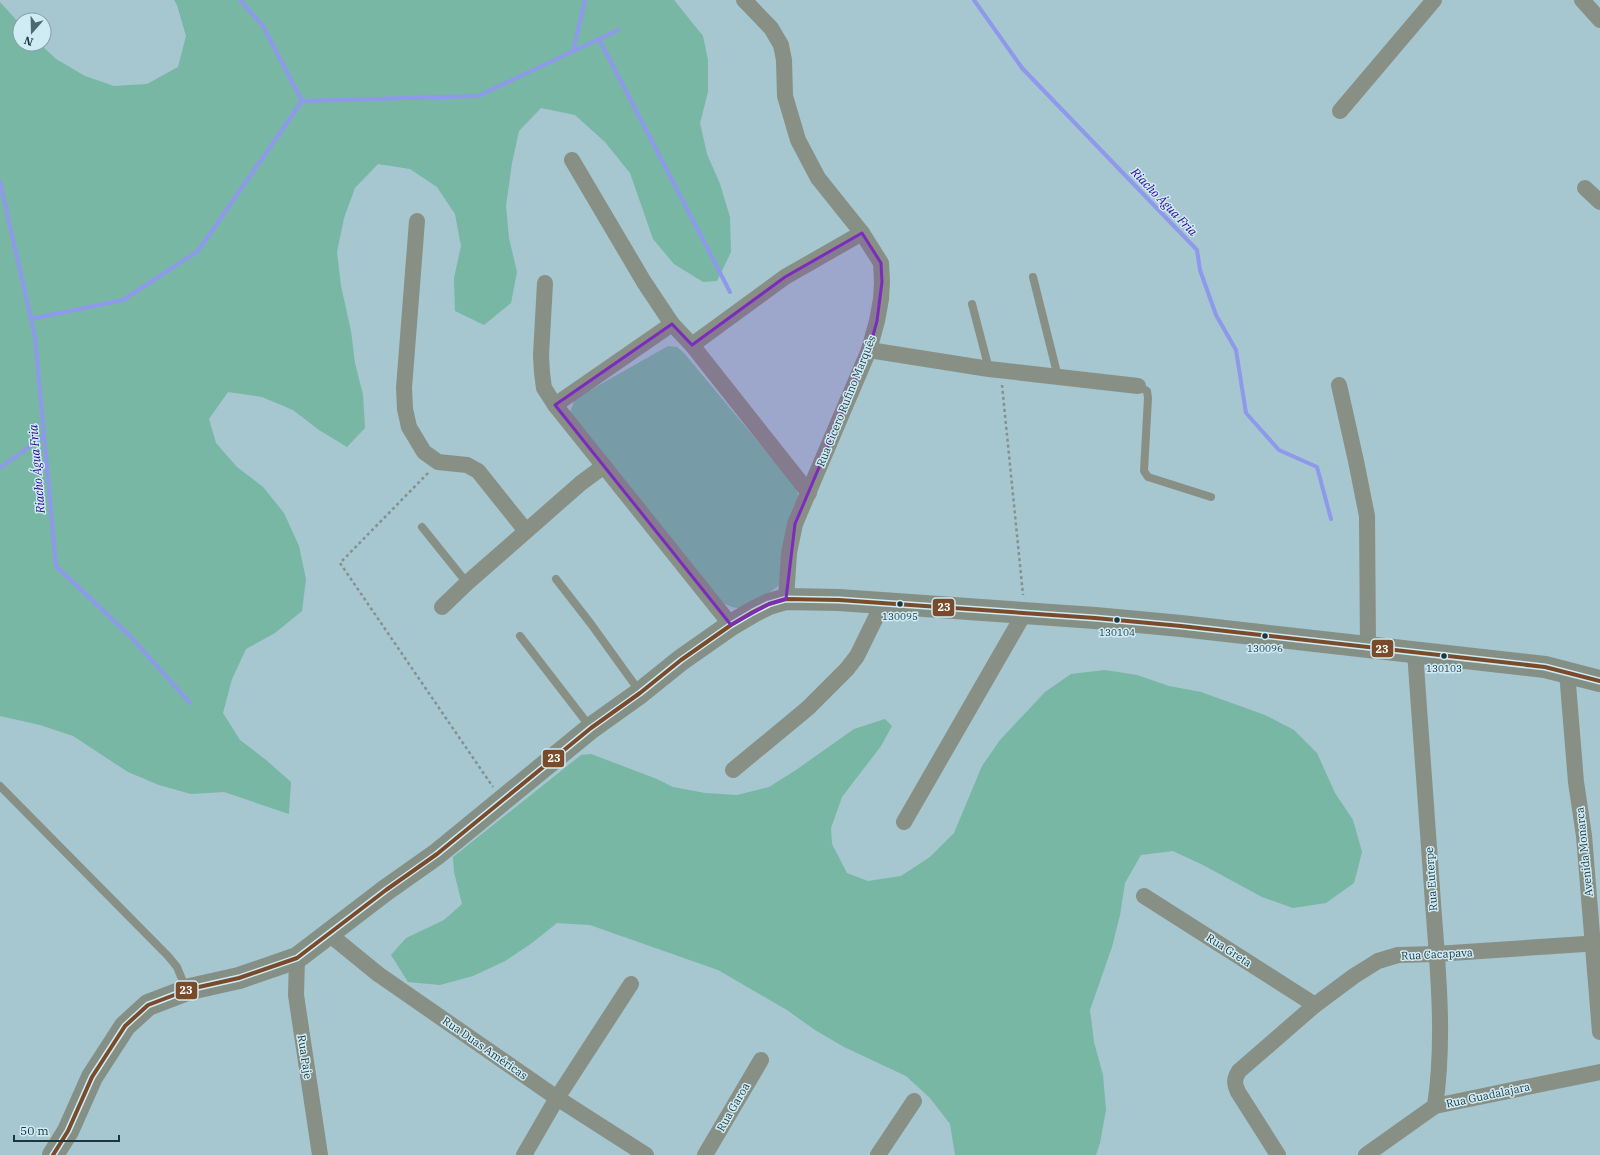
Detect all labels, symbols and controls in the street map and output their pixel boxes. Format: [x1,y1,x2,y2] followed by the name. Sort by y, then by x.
[12,12,52,52] north arrow
[22,33,35,49] text: N
[1127,164,1201,239] water label: Riacho Água Fria
[813,333,879,469] street label: Rua Cicero Rufino Marquês
[25,424,48,515] water label: Riacho Água Fria
[932,598,955,617] line badge: 23
[895,599,905,609] marker: 130095
[937,600,951,614] text: 23
[882,610,918,623] place label: 130095
[1112,615,1122,625] marker: 130104
[1099,626,1135,639] place label: 130104
[1260,631,1270,641] marker: 130096
[1371,639,1394,658] line badge: 23
[1247,642,1283,655] place label: 130096
[1375,642,1389,656] text: 23
[1439,651,1449,661] marker: 130103
[1426,662,1462,675] place label: 130103
[542,749,565,768] line badge: 23
[547,751,561,765] text: 23
[1572,806,1596,898] street label: Avenida Monarca
[1422,847,1440,911] street label: Rua Euterpe
[1204,930,1254,970] street label: Rua Greta
[1401,945,1473,963] street label: Rua Cacapava
[175,981,198,1000] line badge: 23
[179,983,193,997] text: 23
[440,1013,530,1083] street label: Rua Duas Américas
[295,1034,315,1080] street label: Rua Paje
[1445,1079,1531,1111] street label: Rua Guadalajara
[713,1080,753,1134] street label: Rua Garoa
[14,1117,119,1143] scale bar
[20,1123,49,1138] text: 50 m

